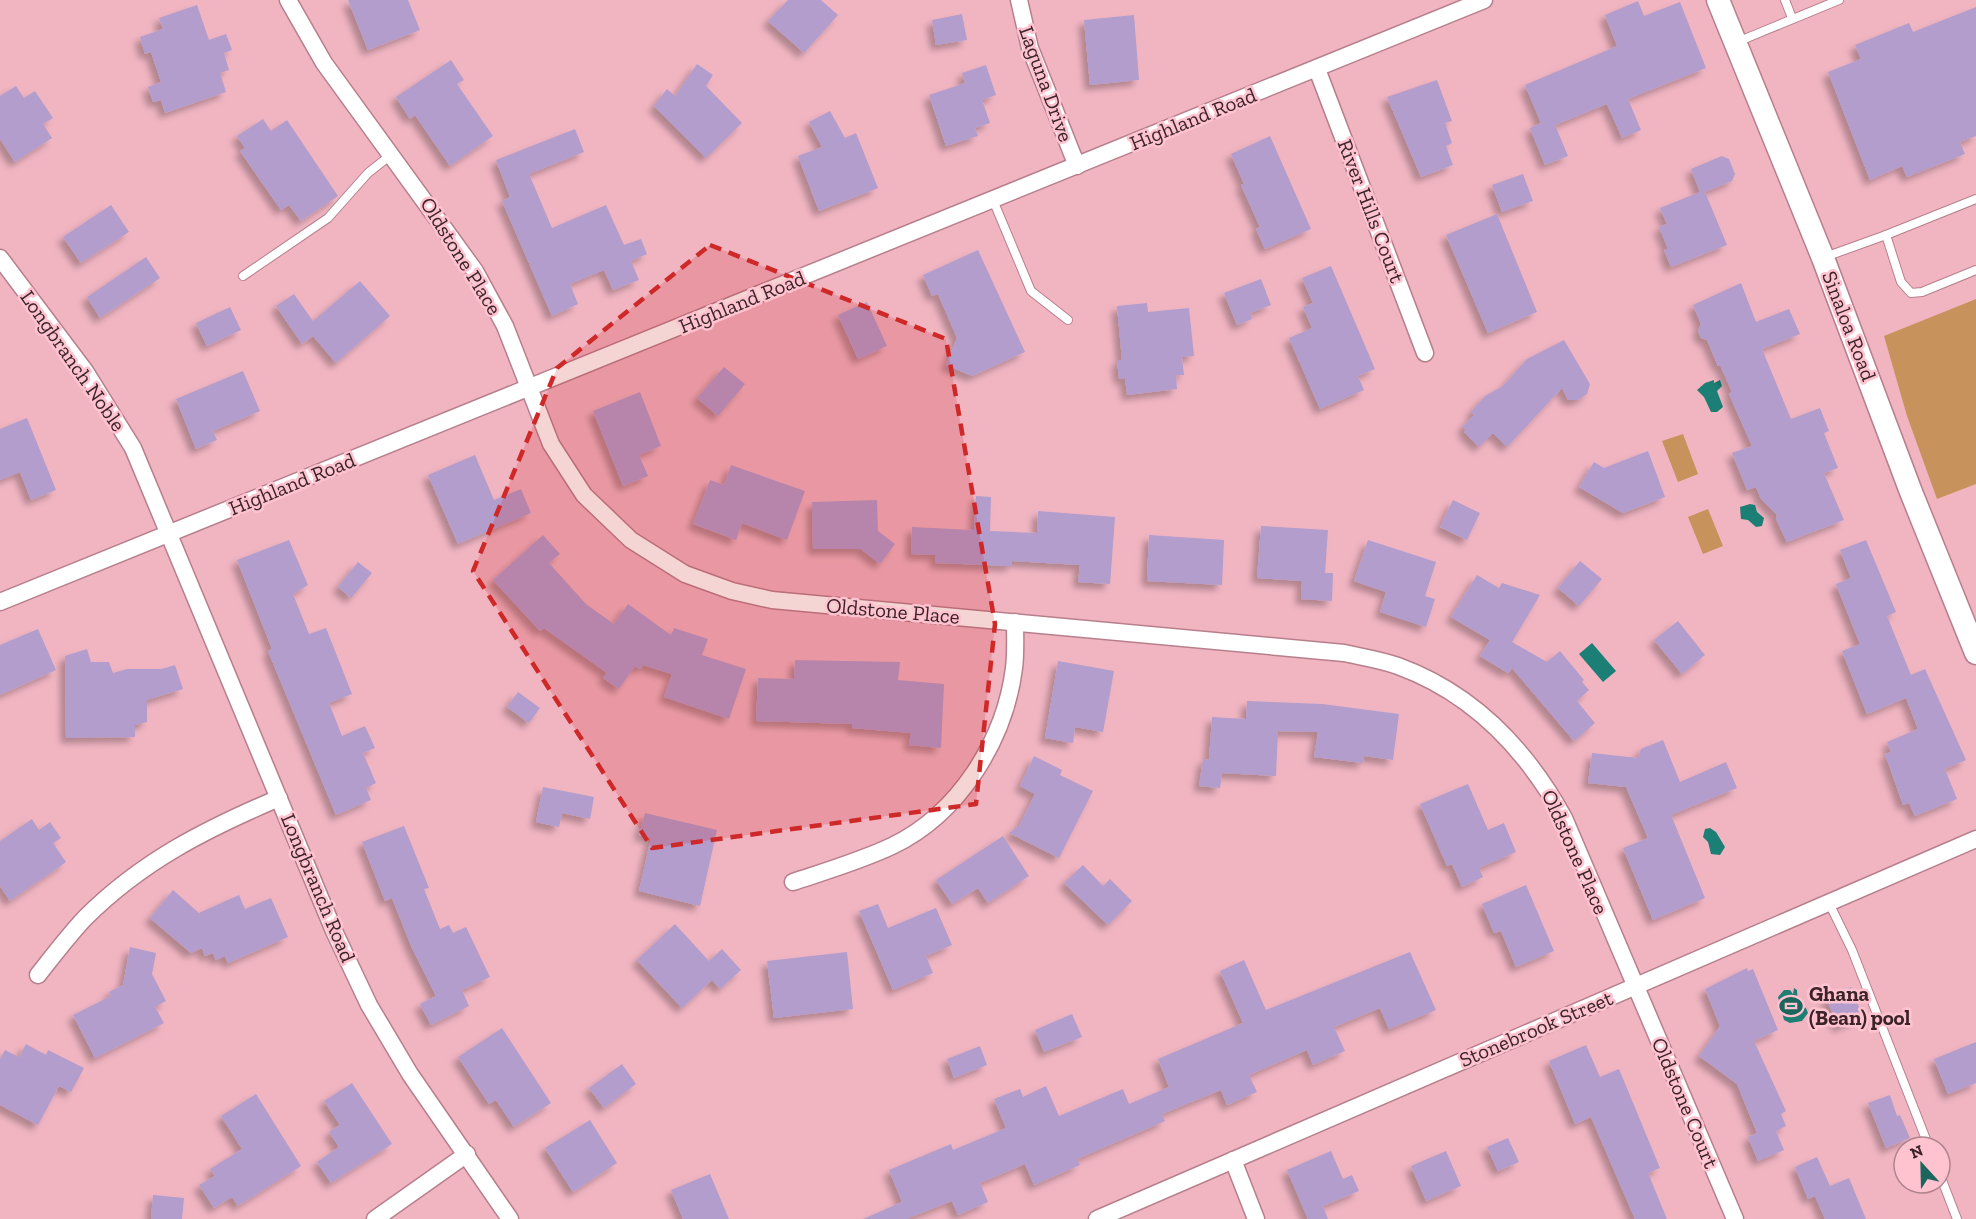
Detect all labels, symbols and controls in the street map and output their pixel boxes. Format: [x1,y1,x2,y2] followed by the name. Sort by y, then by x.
[1014,23,1079,145] street label: Laguna Drive
[1126,82,1260,155] street label: Highland Road
[1333,136,1410,286] street label: River Hills Court
[415,192,508,319] street label: Oldstone Place
[675,265,809,338] street label: Highland Road
[1817,267,1882,385] street label: Sinaloa Road
[15,285,131,436] street label: Longbranch Noble
[225,447,359,520] street label: Highland Road
[825,592,961,629] street label: Oldstone Place
[1537,786,1614,918] street label: Oldstone Place
[276,810,361,966] street label: Longbranch Road
[1809,981,1911,1030] place label: Ghana (Bean) pool
[1455,985,1616,1072] street label: Stonebrook Street
[1778,993,1804,1019] sports icon: Ghana (Bean) pool
[1647,1034,1724,1172] street label: Oldstone Court
[1892,1135,1952,1195] north arrow
[1907,1140,1926,1163] text: N

